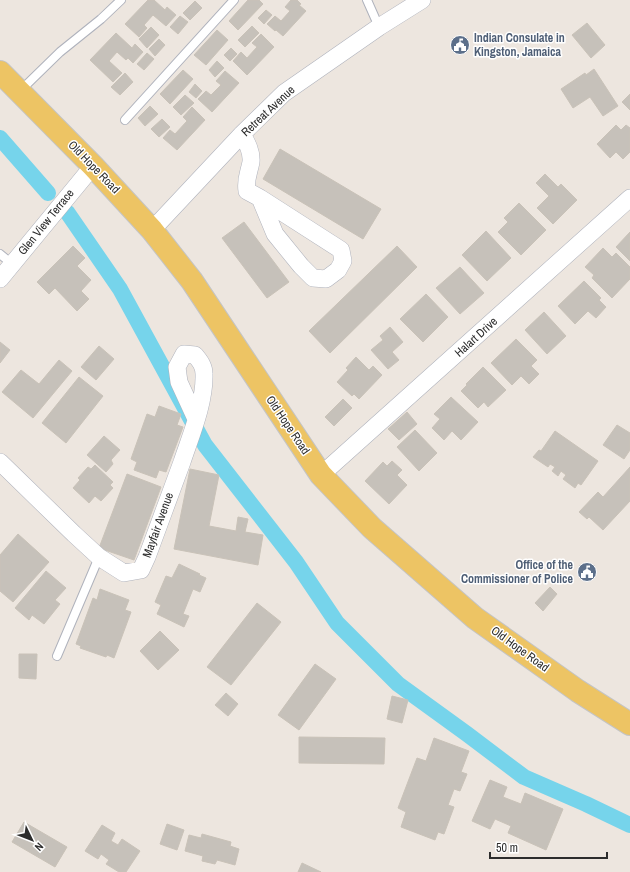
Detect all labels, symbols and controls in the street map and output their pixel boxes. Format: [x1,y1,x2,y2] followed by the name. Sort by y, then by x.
[474,30,565,60] place label: Indian Consulate in Kingston, Jamaica
[449,34,471,56] public building icon: Indian Consulate in Kingston, Jamaica
[238,82,298,140] street label: Retreat Avenue
[65,137,123,197] street label: Old Hope Road
[14,186,78,258] street label: Glen View Terrace
[451,313,501,361] street label: Halart Drive
[262,392,314,458] street label: Old Hope Road
[139,490,177,560] street label: Mayfair Avenue
[461,557,574,587] place label: Office of the Commissioner of Police
[576,561,598,583] public building icon: Office of the Commissioner of Police
[488,623,552,675] street label: Old Hope Road
[12,820,52,860] north arrow
[490,834,607,860] scale bar
[32,840,47,854] text: N
[496,840,518,856] text: 50 m

